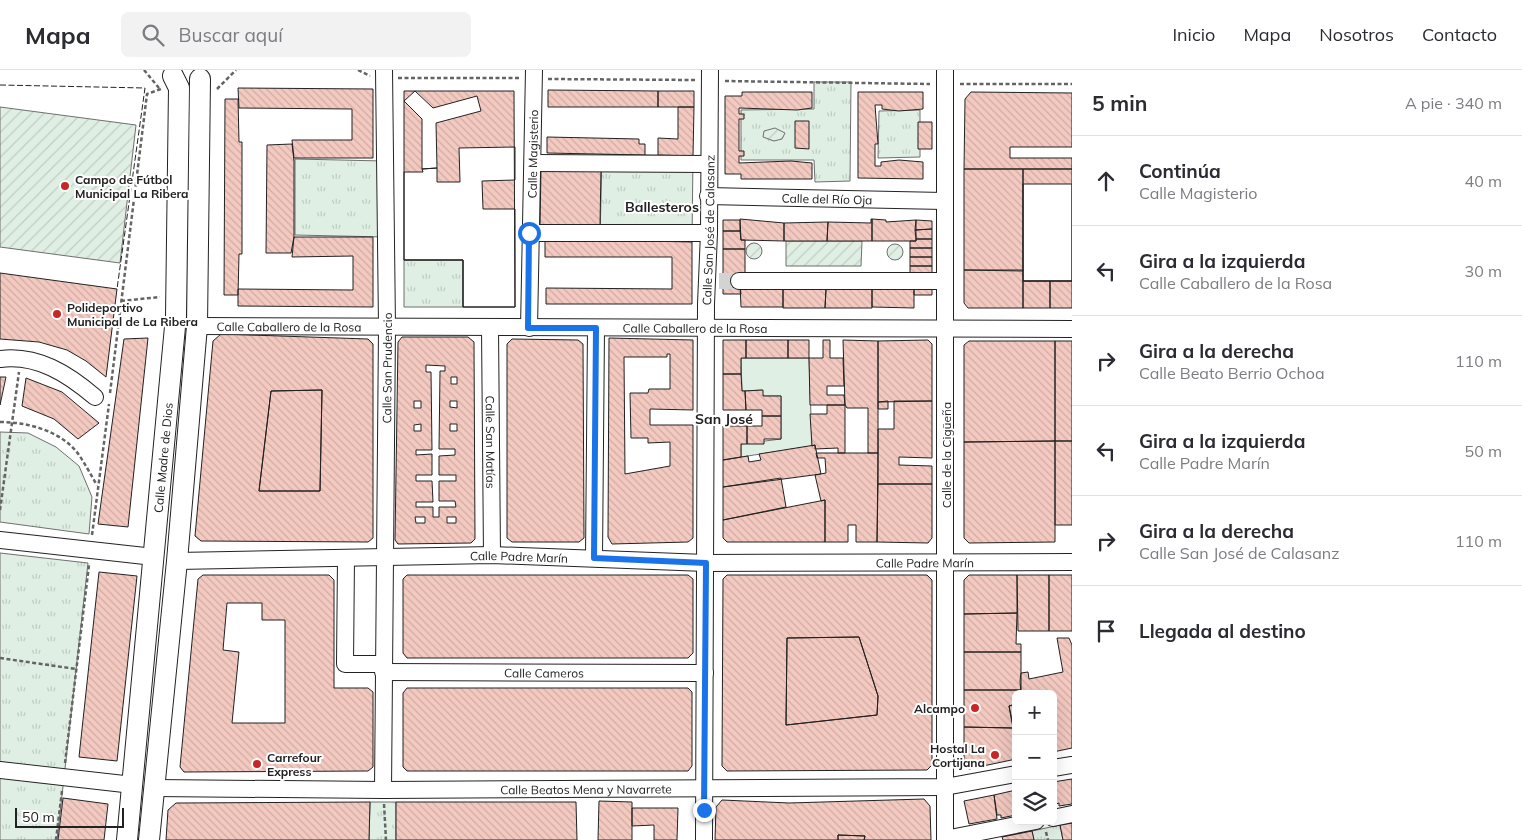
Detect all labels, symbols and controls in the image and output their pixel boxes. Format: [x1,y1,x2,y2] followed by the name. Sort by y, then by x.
[121,12,471,57] search box
[25,20,91,50] text: Mapa
[139,21,167,49] icon: search
[179,23,283,47] text: Buscar aquí
[1172,23,1215,46] text: Inicio
[1243,23,1291,46] text: Mapa
[1319,23,1394,46] text: Nosotros
[1422,23,1497,46] text: Contacto
[1092,90,1147,116] text: 5 min
[1405,93,1502,113] text: A pie · 340 m
[524,109,541,199] street label: Calle Magisterio
[698,155,717,306] street label: Calle San José de Calasanz
[1139,159,1221,183] text: Continúa
[1092,167,1120,195] icon: ahead
[1465,171,1502,191] text: 40 m
[75,172,189,201] place label: Campo de Fútbol Municipal La Ribera
[59,180,71,192] marker: Campo de Fútbol Municipal La Ribera
[1139,183,1257,203] text: Calle Magisterio
[781,190,873,207] street label: Calle del Río Oja
[625,198,699,216] district label: Ballesteros
[518,222,541,245] route start
[1139,249,1305,273] text: Gira a la izquierda
[1092,257,1120,285] icon: left
[1465,261,1502,281] text: 30 m
[1139,273,1332,293] text: Calle Caballero de la Rosa
[67,300,198,329] place label: Polideportivo Municipal de La Ribera
[51,308,63,320] marker: Polideportivo Municipal de La Ribera
[379,312,395,424] street label: Calle San Prudencio
[216,319,362,334] street label: Calle Caballero de la Rosa
[622,320,768,335] street label: Calle Caballero de la Rosa
[1139,339,1294,363] text: Gira a la derecha
[1092,347,1120,375] icon: right
[1455,351,1502,371] text: 110 m
[1139,363,1325,383] text: Calle Beato Berrio Ochoa
[483,395,499,489] street label: Calle San Matías
[150,402,175,514] street label: Calle Madre de Dios
[939,402,954,508] street label: Calle de la Cigüeña
[695,410,753,428] district label: San José
[1139,429,1305,453] text: Gira a la izquierda
[1092,437,1120,465] icon: left
[1465,441,1502,461] text: 50 m
[1139,453,1270,473] text: Calle Padre Marín
[1139,519,1294,543] text: Gira a la derecha
[1092,527,1120,555] icon: right
[1455,531,1502,551] text: 110 m
[1139,543,1340,563] text: Calle San José de Calasanz
[470,547,568,565] street label: Calle Padre Marín
[876,555,974,570] street label: Calle Padre Marín
[1092,617,1120,645] icon: arrive
[1139,619,1306,643] text: Llegada al destino
[504,665,584,680] street label: Calle Cameros
[1012,690,1057,825] map controls
[1012,690,1057,735] button: +
[914,701,965,716] place label: Alcampo
[969,702,981,714] marker: Alcampo
[1012,735,1057,780] button: −
[930,741,985,770] place label: Hostal La Cortijana
[989,749,1001,761] marker: Hostal La Cortijana
[267,750,322,779] place label: Carrefour Express
[251,758,263,770] marker: Carrefour Express
[1012,780,1057,825] button: layers
[500,781,672,797] street label: Calle Beatos Mena y Navarrete
[693,799,716,822] route end
[15,805,124,828] scale bar
[22,808,55,826] text: 50 m

